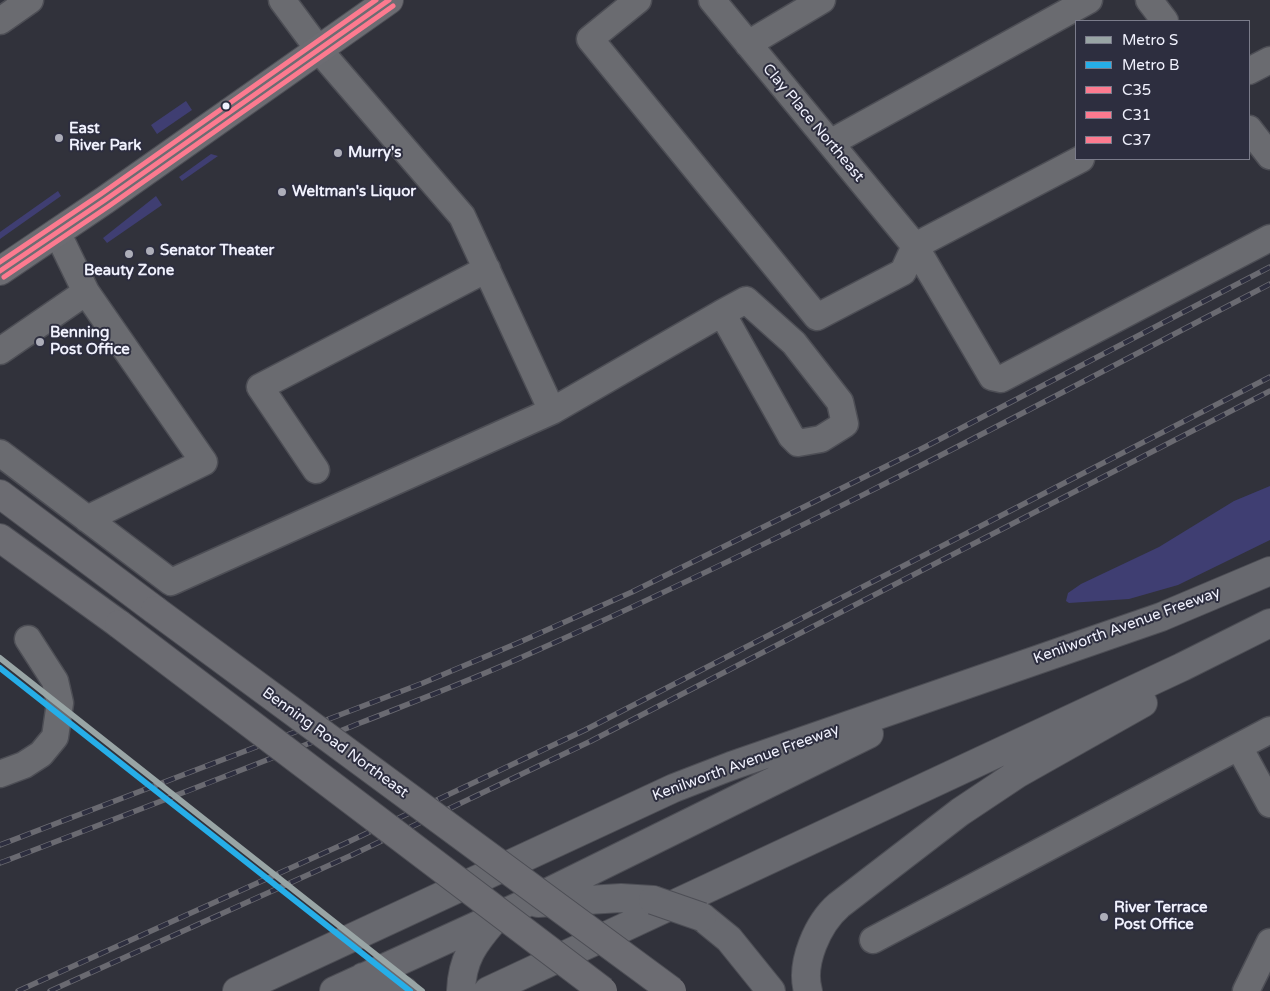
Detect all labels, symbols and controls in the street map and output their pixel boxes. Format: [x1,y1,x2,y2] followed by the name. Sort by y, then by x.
[1075,20,1250,160] legend
[1122,31,1178,49] text: Metro S
[1122,56,1179,74] text: Metro B
[758,60,868,186] street label: Clay Place Northeast
[1122,81,1151,99] text: C35
[221,101,231,111] unlabelled marker
[1122,106,1151,124] text: C31
[69,120,141,155] place label: East River Park
[1122,131,1151,149] text: C37
[53,132,65,144] marker: East River Park
[348,144,402,162] place label: Murry's
[332,147,344,159] marker: Murry's
[292,183,416,201] place label: Weltman's Liquor
[276,186,288,198] marker: Weltman's Liquor
[160,242,274,260] place label: Senator Theater
[144,245,156,257] marker: Senator Theater
[123,248,135,260] marker: Beauty Zone
[84,262,174,280] place label: Beauty Zone
[50,324,130,359] place label: Benning Post Office
[34,336,46,348] marker: Benning Post Office
[1031,584,1223,668] street label: Kenilworth Avenue Freeway
[258,684,412,802] street label: Benning Road Northeast
[650,721,842,805] street label: Kenilworth Avenue Freeway
[1114,899,1207,934] place label: River Terrace Post Office
[1098,911,1110,923] marker: River Terrace Post Office

